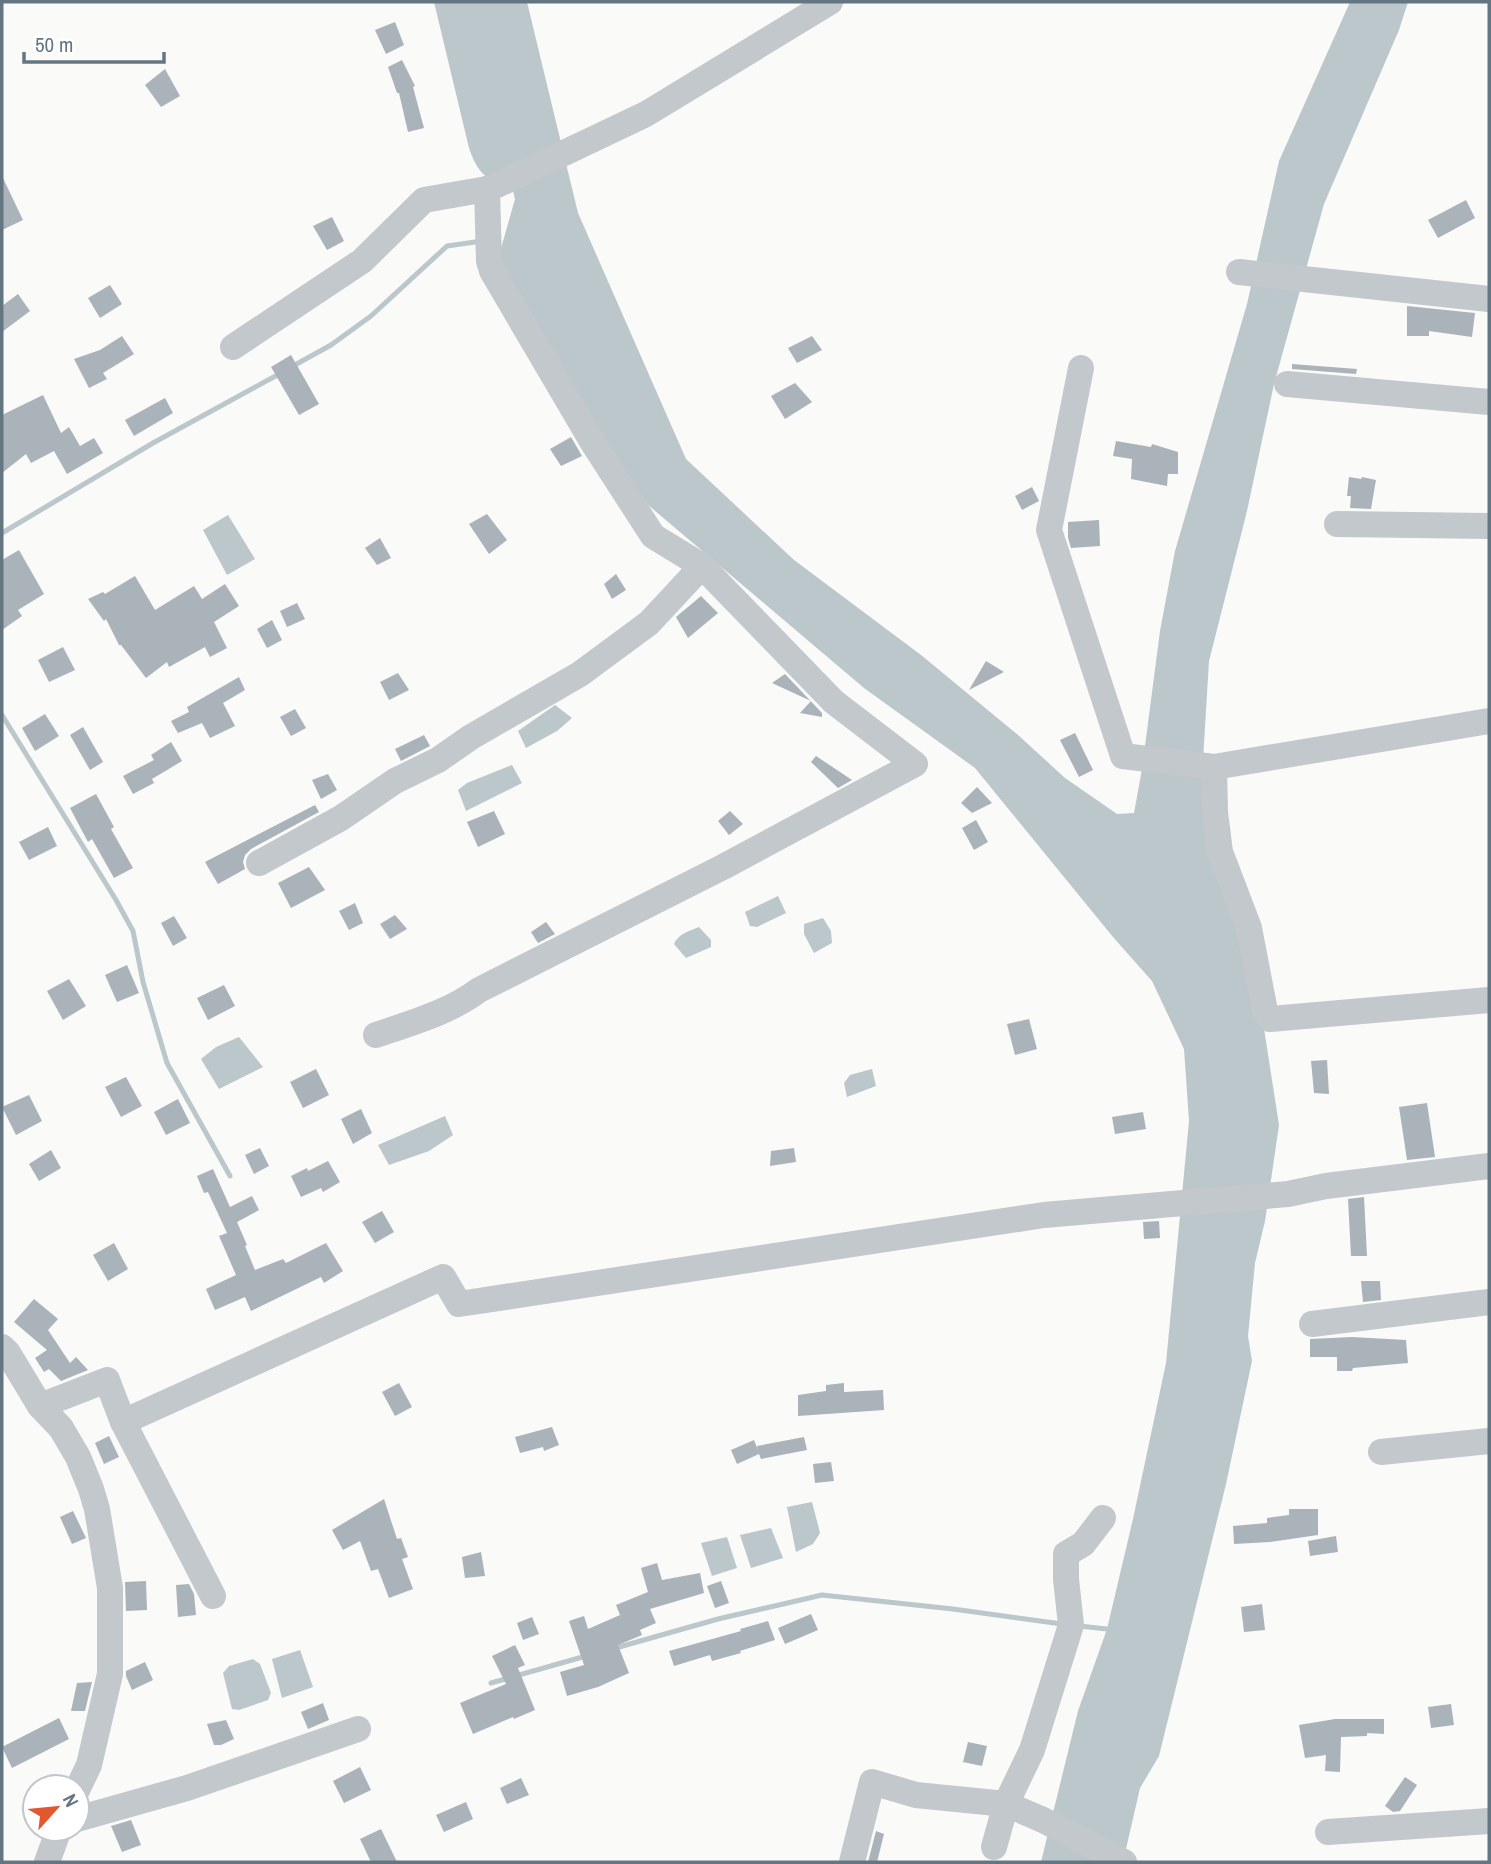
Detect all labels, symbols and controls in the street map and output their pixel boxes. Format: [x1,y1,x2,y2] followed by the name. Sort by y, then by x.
[24,21,164,65] scale bar
[35,30,73,59] text: 50 m
[21,1773,91,1843] north arrow
[57,1789,85,1811] text: N

